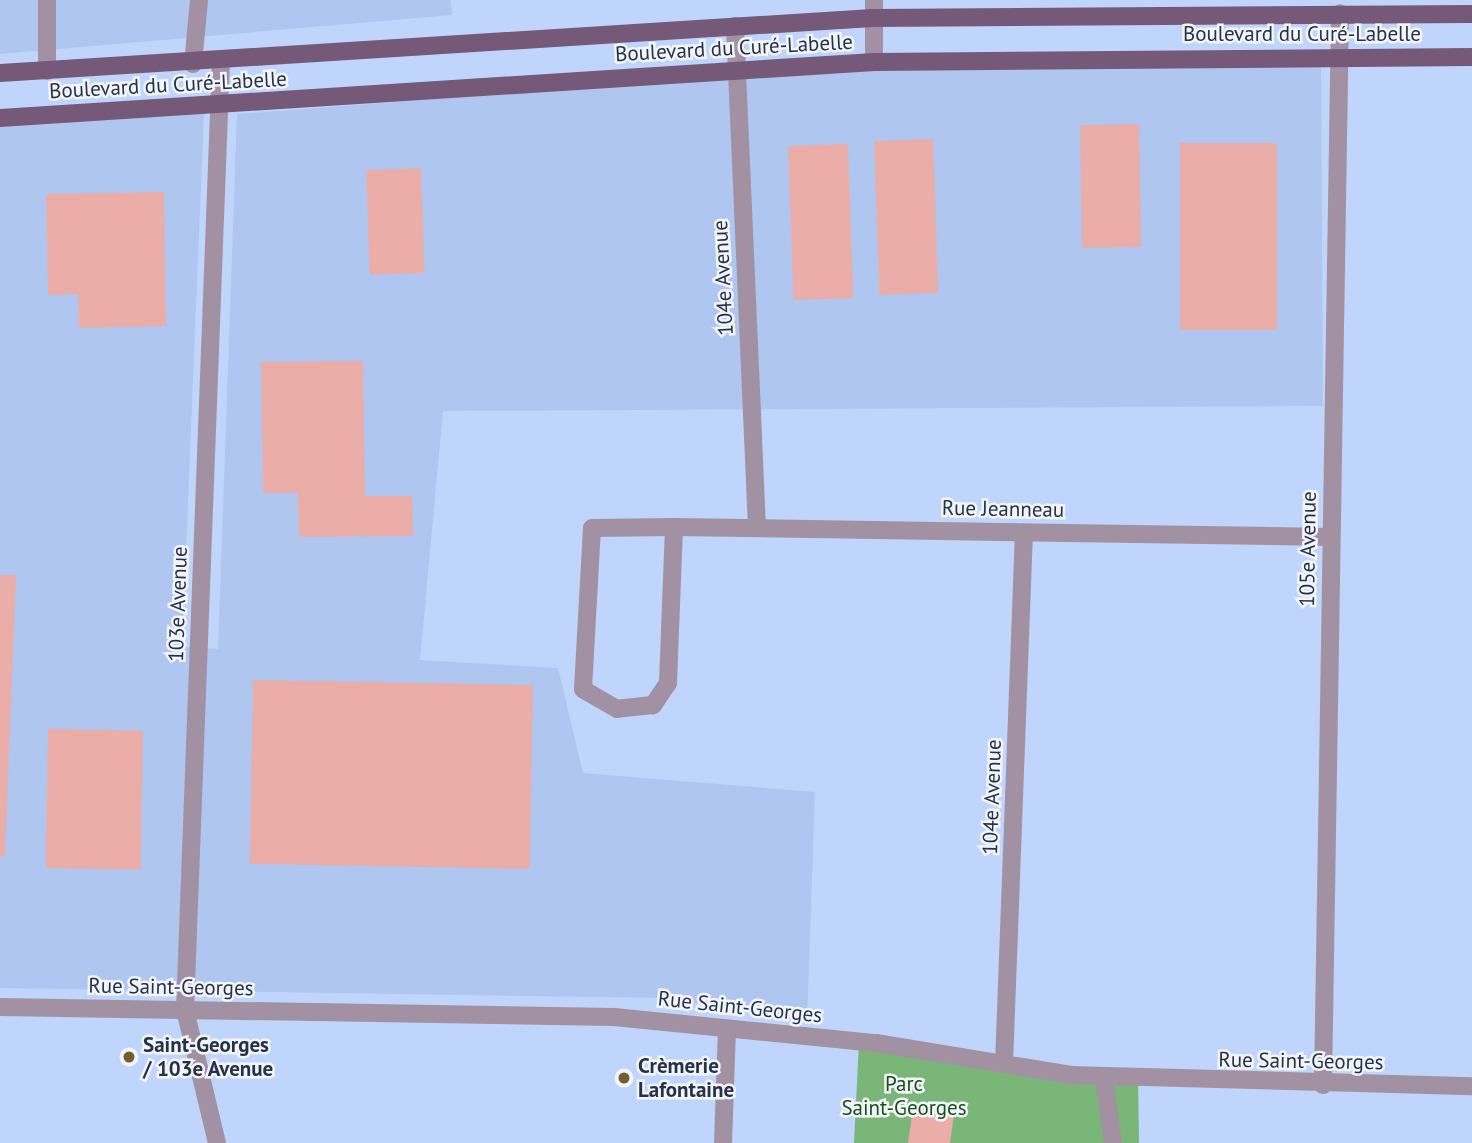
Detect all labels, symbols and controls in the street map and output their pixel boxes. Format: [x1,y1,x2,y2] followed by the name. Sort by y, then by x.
[1183,21,1421,47] street label: Boulevard du Curé-Labelle
[614,29,854,67] street label: Boulevard du Curé-Labelle
[48,66,288,104] street label: Boulevard du Curé-Labelle
[707,219,739,337] street label: 104e Avenue
[1294,491,1322,607] street label: 105e Avenue
[942,495,1064,523] street label: Rue Jeanneau
[163,545,193,663] street label: 103e Avenue
[977,738,1007,856] street label: 104e Avenue
[88,973,254,1001] street label: Rue Saint-Georges
[657,986,823,1028] street label: Rue Saint-Georges
[143,1032,274,1082] place label: Saint-Georges / 103e Avenue
[1218,1047,1384,1075] street label: Rue Saint-Georges
[121,1049,137,1065] marker: Saint-Georges / 103e Avenue
[638,1053,734,1103] place label: Crèmerie Lafontaine
[616,1070,632,1086] marker: Crèmerie Lafontaine
[841,1071,967,1121] park label: Parc Saint-Georges

